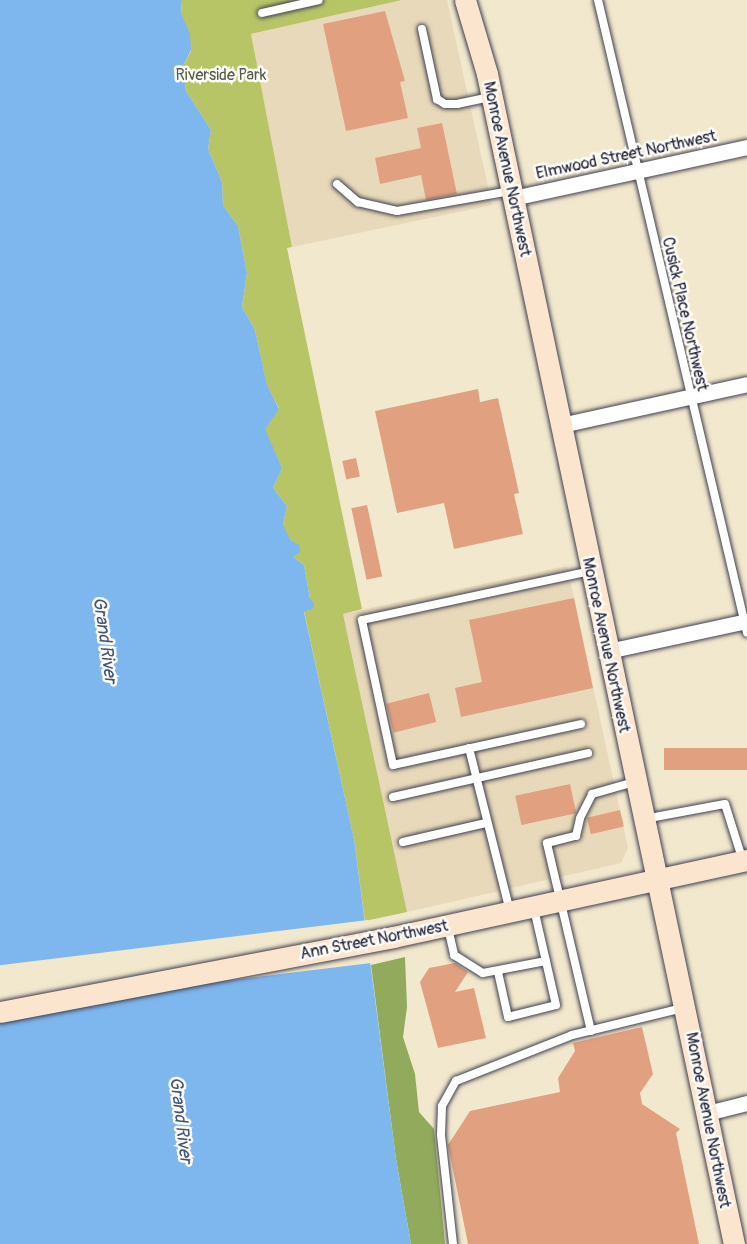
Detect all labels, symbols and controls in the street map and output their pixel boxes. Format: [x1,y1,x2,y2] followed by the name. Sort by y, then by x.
[176,65,266,85] park label: Riverside Park
[479,80,535,258] street label: Monroe Avenue Northwest
[534,126,718,184] street label: Elmwood Street Northwest
[658,235,712,393] street label: Cusick Place Northwest
[578,556,634,734] street label: Monroe Avenue Northwest
[87,596,121,684] water label: Grand River
[298,916,450,964] street label: Ann Street Northwest
[682,1031,734,1209] street label: Monroe Avenue Northwest
[164,1076,196,1164] water label: Grand River

